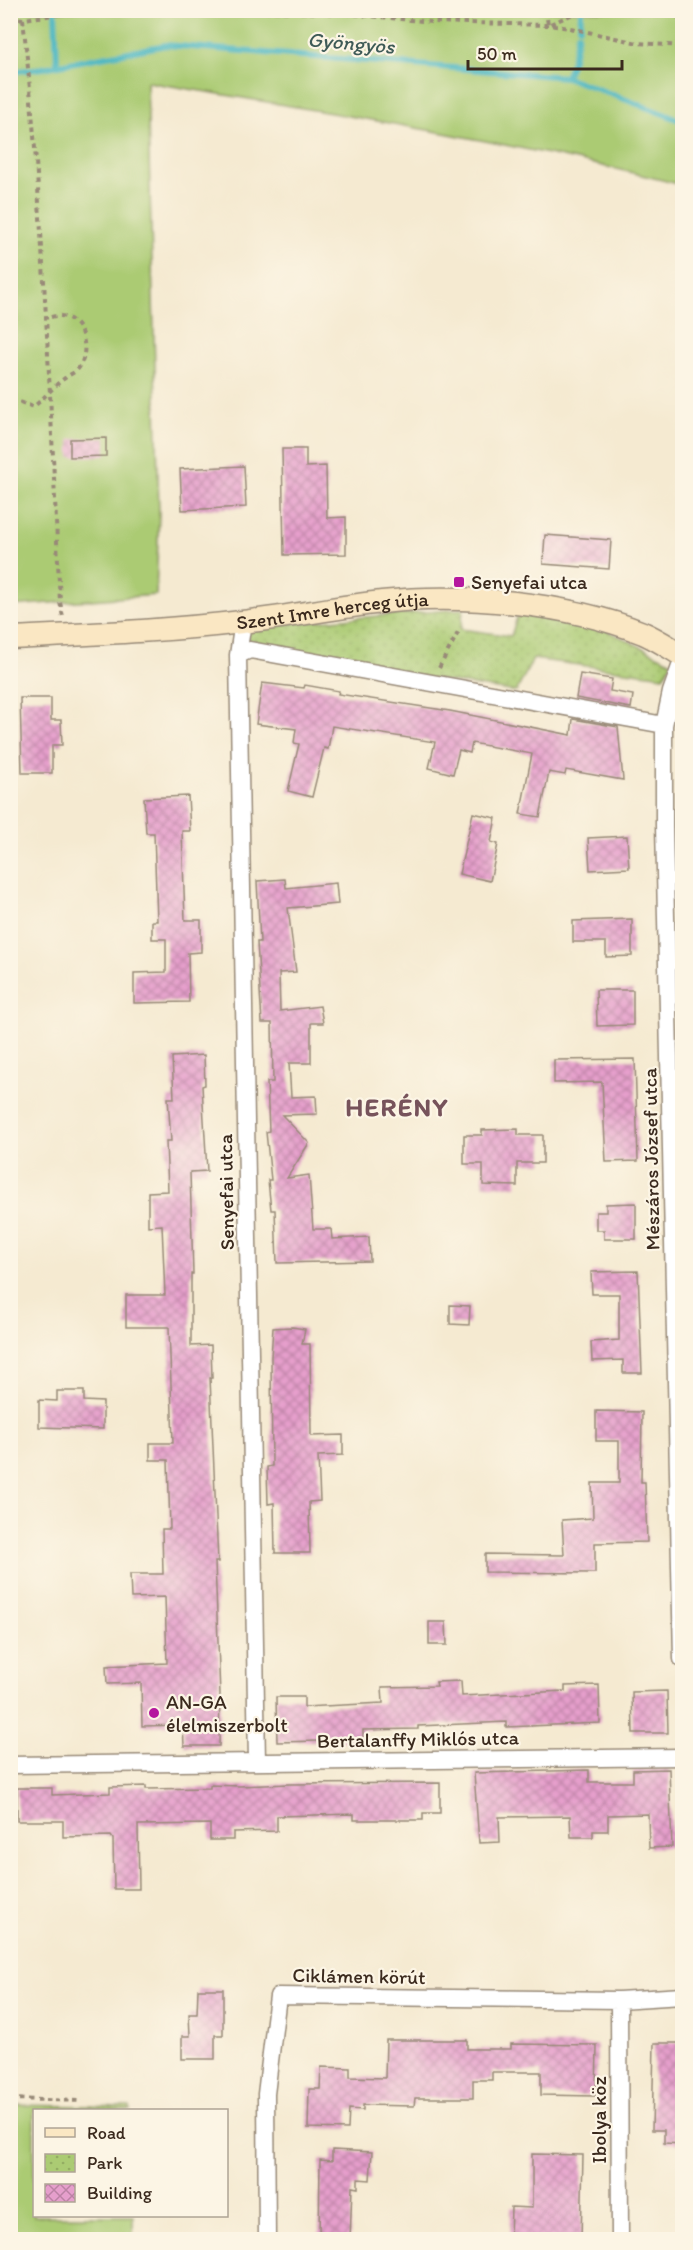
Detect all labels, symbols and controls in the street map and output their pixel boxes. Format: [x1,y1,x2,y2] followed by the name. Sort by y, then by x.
[307,26,397,59] water label: Gyöngyös
[468,33,622,71] scale bar
[477,43,517,65] text: 50 m
[471,570,588,594] place label: Senyefai utca
[452,575,466,589] marker: Senyefai utca
[235,587,430,635] street label: Szent Imre herceg útja
[637,1067,665,1251] street label: Mészáros József utca
[345,1091,449,1123] district label: HERÉNY
[213,1133,239,1250] street label: Senyefai utca
[166,1690,288,1737] place label: AN-GA élelmiszerbolt
[147,1706,161,1720] marker: AN-GA élelmiszerbolt
[317,1725,520,1753] street label: Bertalanffy Miklós utca
[292,1963,426,1989] street label: Ciklámen körút
[587,2076,611,2164] street label: Ibolya köz
[33,2109,228,2217] legend
[87,2122,126,2144] text: Road
[87,2152,122,2174] text: Park
[87,2182,153,2204] text: Building

